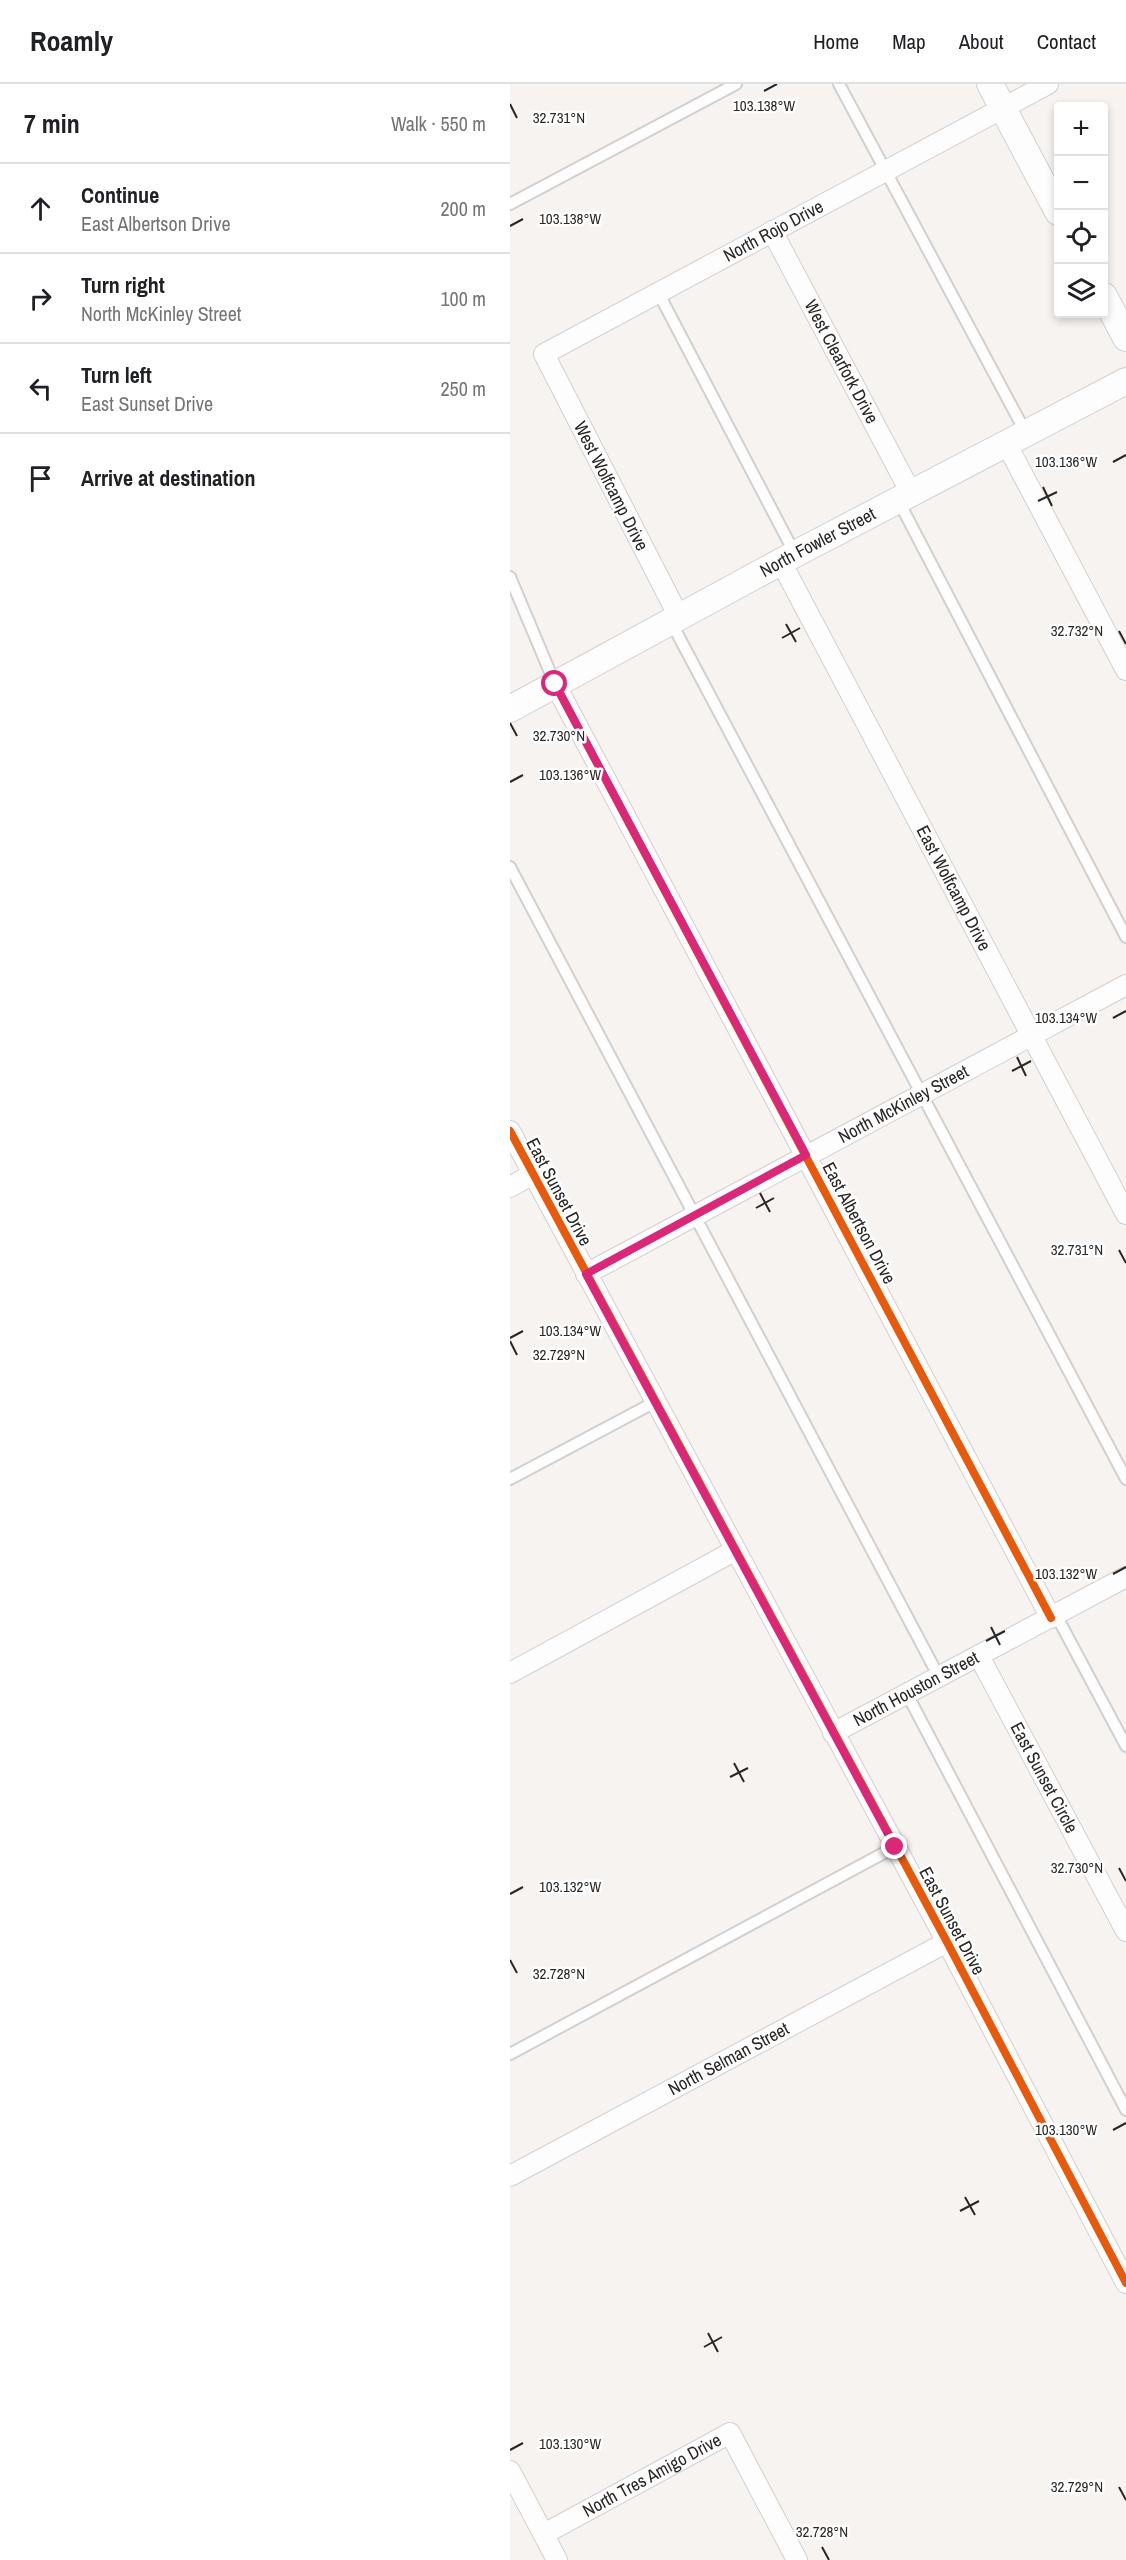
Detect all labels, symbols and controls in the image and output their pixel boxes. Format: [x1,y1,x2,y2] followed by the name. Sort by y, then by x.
[30,22,113,60] text: Roamly
[813,27,859,56] text: Home
[892,27,926,56] text: Map
[959,27,1004,56] text: About
[1037,27,1096,56] text: Contact
[733,95,795,116] text: 103.138°W
[1054,102,1108,318] map controls
[1054,102,1108,156] button: +
[24,106,80,141] text: 7 min
[533,107,585,128] text: 32.731°N
[391,110,486,137] text: Walk · 550 m
[1054,156,1108,210] button: −
[81,180,159,210] text: Continue
[24,192,57,225] icon: ahead
[719,194,828,268] street label: North Rojo Drive
[440,195,486,222] text: 200 m
[539,208,601,229] text: 103.138°W
[81,210,231,237] text: East Albertson Drive
[1054,210,1108,264] button: locate
[1054,264,1108,318] button: layers
[81,270,165,300] text: Turn right
[24,282,57,315] icon: right
[440,285,486,312] text: 100 m
[799,295,885,428] street label: West Clearfork Drive
[81,300,241,327] text: North McKinley Street
[81,360,152,390] text: Turn left
[24,372,57,405] icon: left
[440,375,486,402] text: 250 m
[81,390,213,417] text: East Sunset Drive
[568,417,655,555] street label: West Wolfcamp Drive
[1035,451,1097,472] text: 103.136°W
[24,462,57,495] icon: arrive
[81,463,255,493] text: Arrive at destination
[755,501,880,583] street label: North Fowler Street
[1051,620,1103,641] text: 32.732°N
[541,670,567,696] route start
[533,725,585,746] text: 32.730°N
[539,764,601,785] text: 103.136°W
[911,821,997,955] street label: East Wolfcamp Drive
[1035,1007,1097,1028] text: 103.134°W
[834,1059,973,1149] street label: North McKinley Street
[520,1133,598,1250] street label: East Sunset Drive
[817,1157,902,1288] street label: East Albertson Drive
[1051,1239,1103,1260] text: 32.731°N
[539,1320,601,1341] text: 103.134°W
[533,1344,585,1365] text: 32.729°N
[1035,1563,1097,1584] text: 103.132°W
[849,1645,983,1732] street label: North Houston Street
[1005,1718,1084,1837] street label: East Sunset Circle
[881,1833,907,1859] route end
[1051,1857,1103,1878] text: 32.730°N
[913,1862,991,1979] street label: East Sunset Drive
[539,1876,601,1897] text: 103.132°W
[533,1963,585,1984] text: 32.728°N
[663,2016,793,2101] street label: North Selman Street
[1035,2119,1097,2140] text: 103.130°W
[578,2427,726,2523] street label: North Tres Amigo Drive
[539,2433,601,2454] text: 103.130°W
[1051,2476,1103,2497] text: 32.729°N
[796,2521,848,2542] text: 32.728°N

